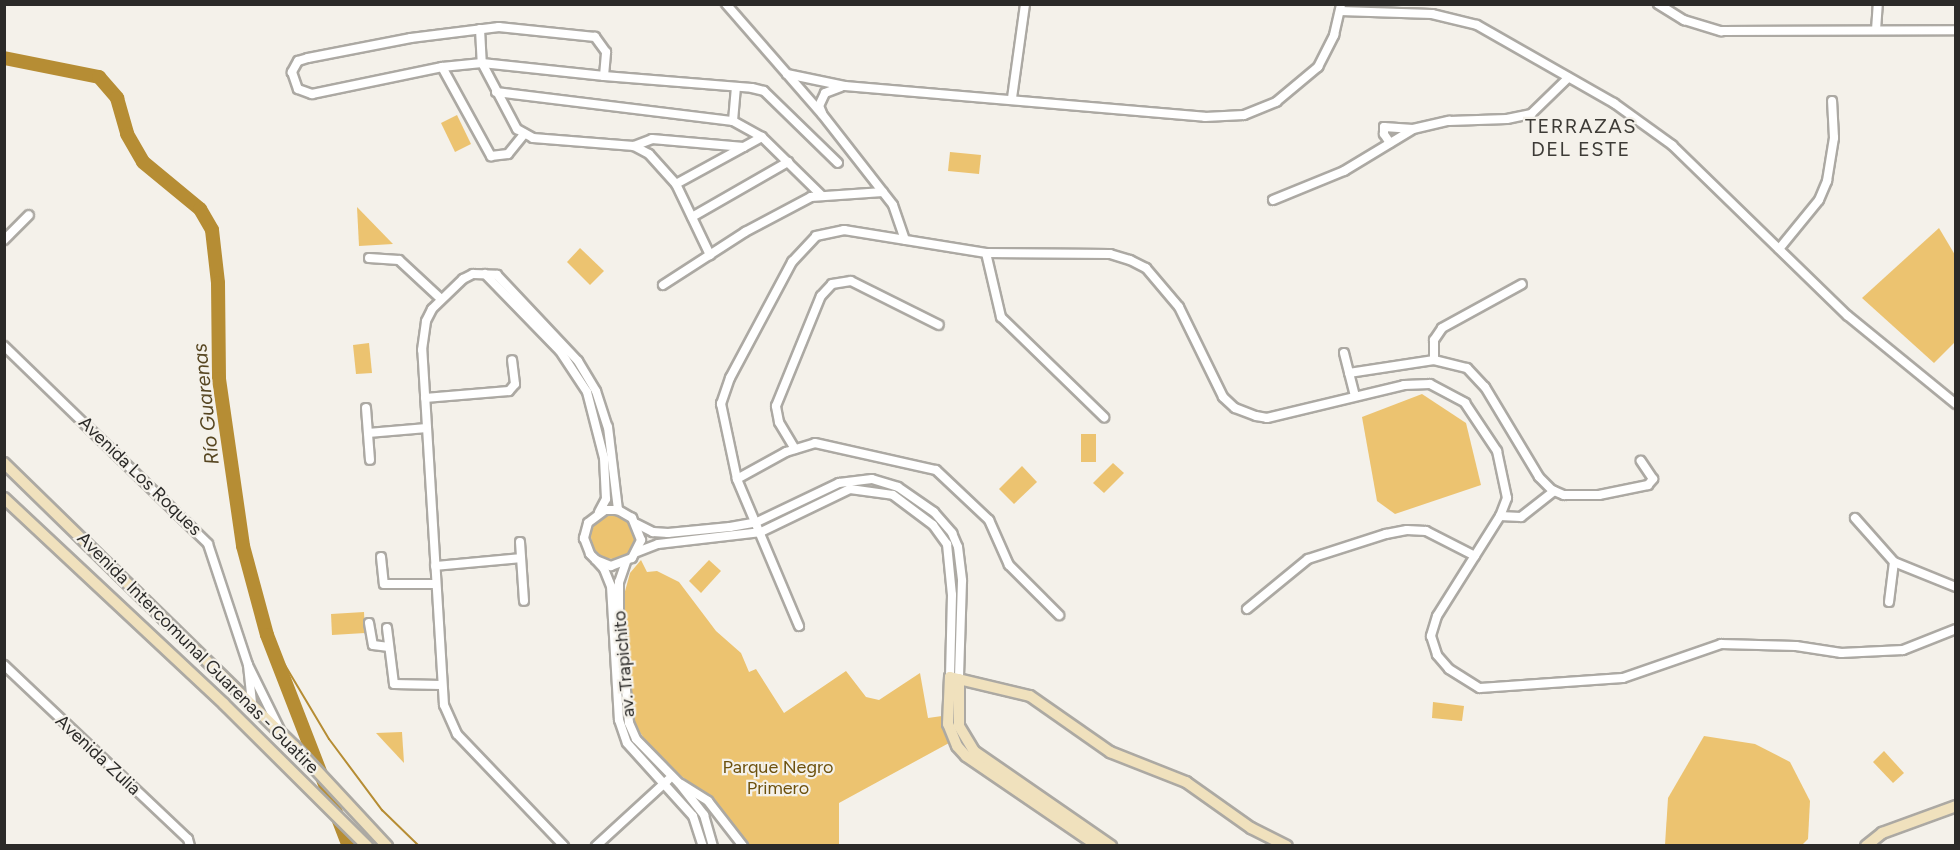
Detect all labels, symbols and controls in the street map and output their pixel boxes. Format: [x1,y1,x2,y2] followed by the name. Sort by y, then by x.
[1525,114,1637,161] district label: TERRAZAS DEL ESTE
[188,342,224,466] water label: Río Guarenas
[74,412,206,540] street label: Avenida Los Roques
[73,528,323,778] street label: Avenida Intercomunal Guarenas - Guatire
[609,610,639,718] street label: av. Trapichito
[51,710,145,800] street label: Avenida Zulia
[722,757,834,800] park label: Parque Negro Primero

